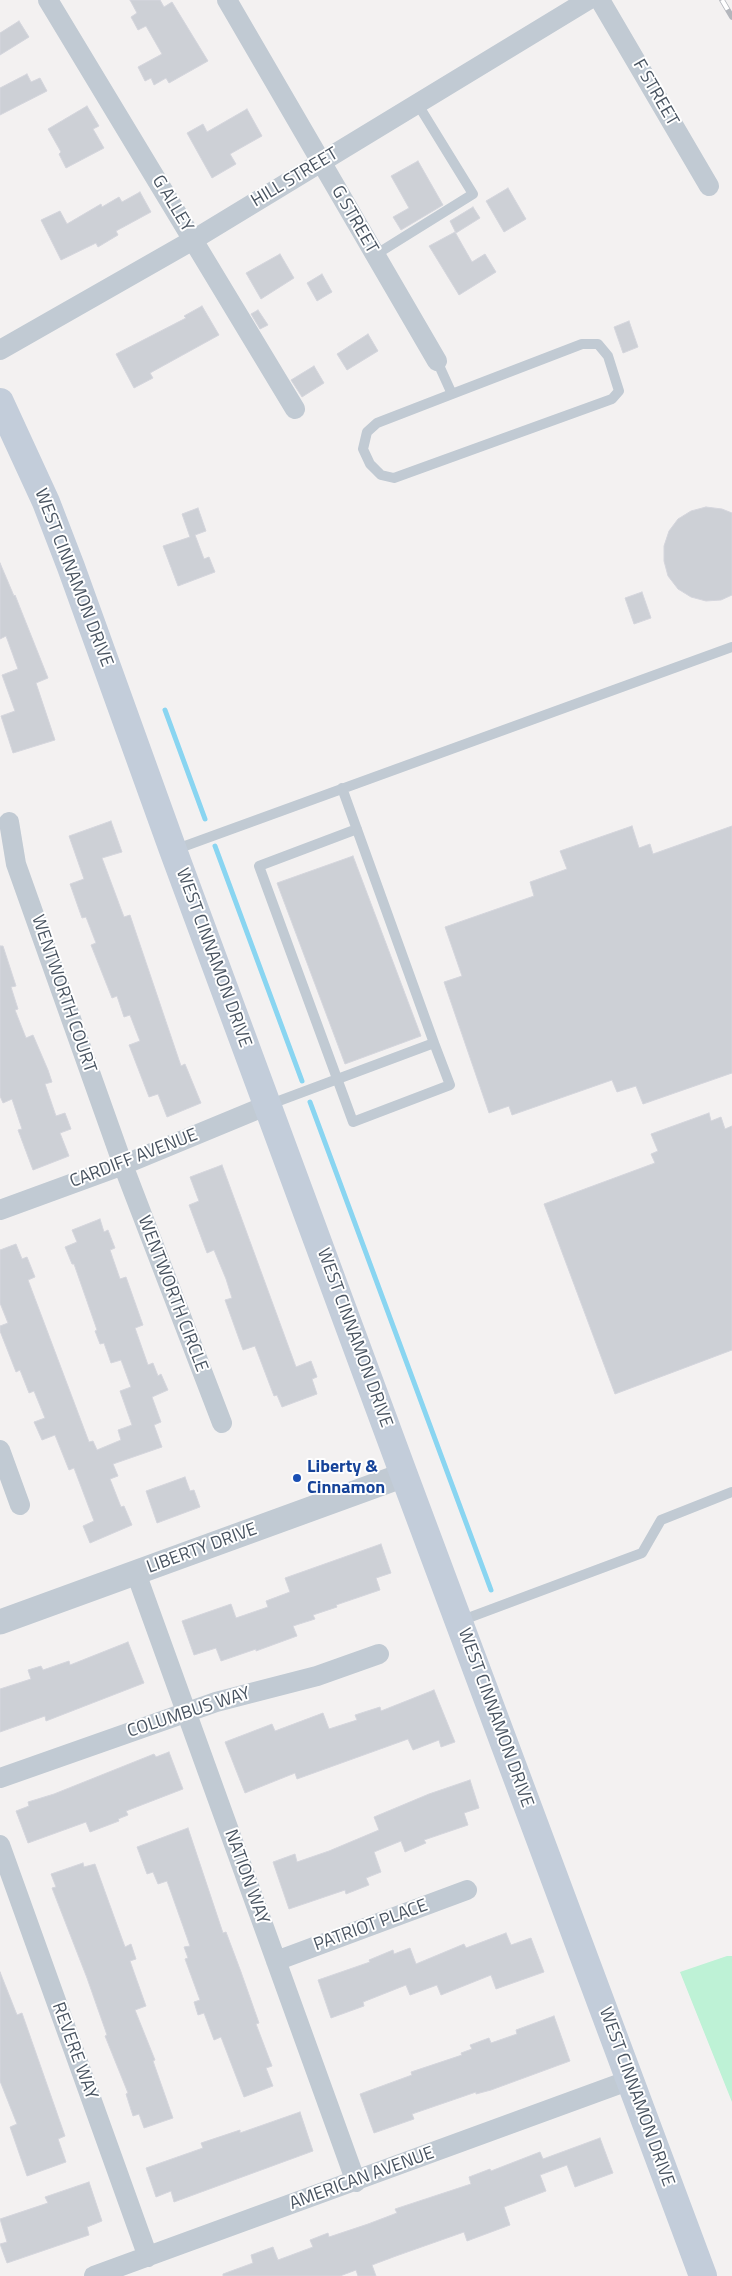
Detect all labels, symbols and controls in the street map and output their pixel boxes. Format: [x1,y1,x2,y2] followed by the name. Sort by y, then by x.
[627,56,683,130] street label: F STREET
[248,144,342,212] street label: HILL STREET
[147,172,197,236] street label: G ALLEY
[326,182,382,258] street label: G STREET
[29,486,117,670] street label: WEST CINNAMON DRIVE
[171,866,255,1050] street label: WEST CINNAMON DRIVE
[26,912,100,1076] street label: WENTWORTH COURT
[67,1125,201,1193] street label: CARDIFF AVENUE
[132,1213,212,1375] street label: WENTWORTH CIRCLE
[312,1246,396,1430] street label: WEST CINNAMON DRIVE
[307,1457,385,1500] place label: Liberty & Cinnamon
[291,1472,303,1484] marker: Liberty & Cinnamon
[144,1519,260,1579] street label: LIBERTY DRIVE
[453,1626,537,1810] street label: WEST CINNAMON DRIVE
[125,1683,253,1743] street label: COLUMBUS WAY
[219,1827,273,1927] street label: NATION WAY
[311,1895,431,1957] street label: PATRIOT PLACE
[46,2000,102,2102] street label: REVERE WAY
[594,2005,678,2189] street label: WEST CINNAMON DRIVE
[287,2143,437,2215] street label: AMERICAN AVENUE

